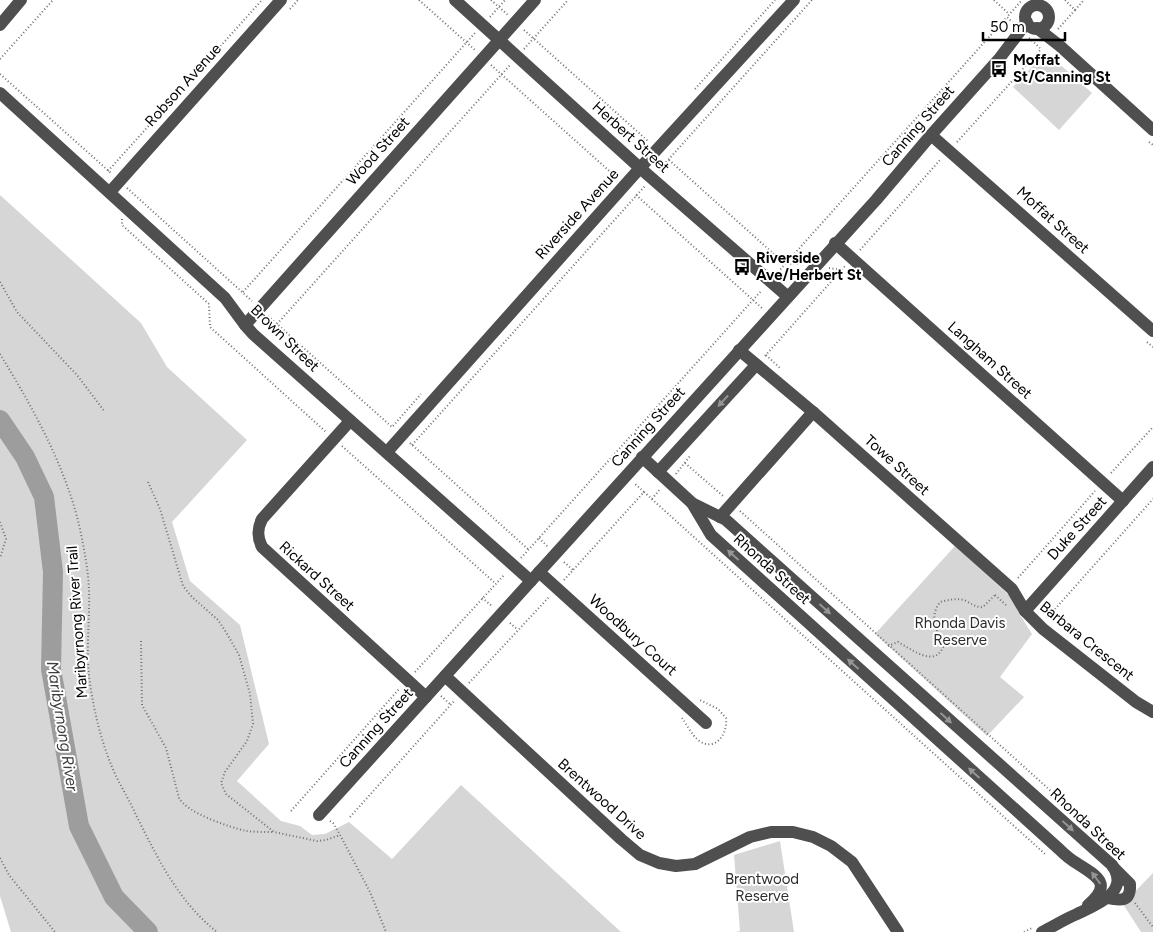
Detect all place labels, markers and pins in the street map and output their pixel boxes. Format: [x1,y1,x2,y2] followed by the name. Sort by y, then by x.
[1013,51,1111,86] place label: Moffat St/Canning St
[989,59,1009,79] bus stop icon: Moffat St/Canning St
[756,249,862,284] place label: Riverside Ave/Herbert St
[732,257,752,277] bus stop icon: Riverside Ave/Herbert St

